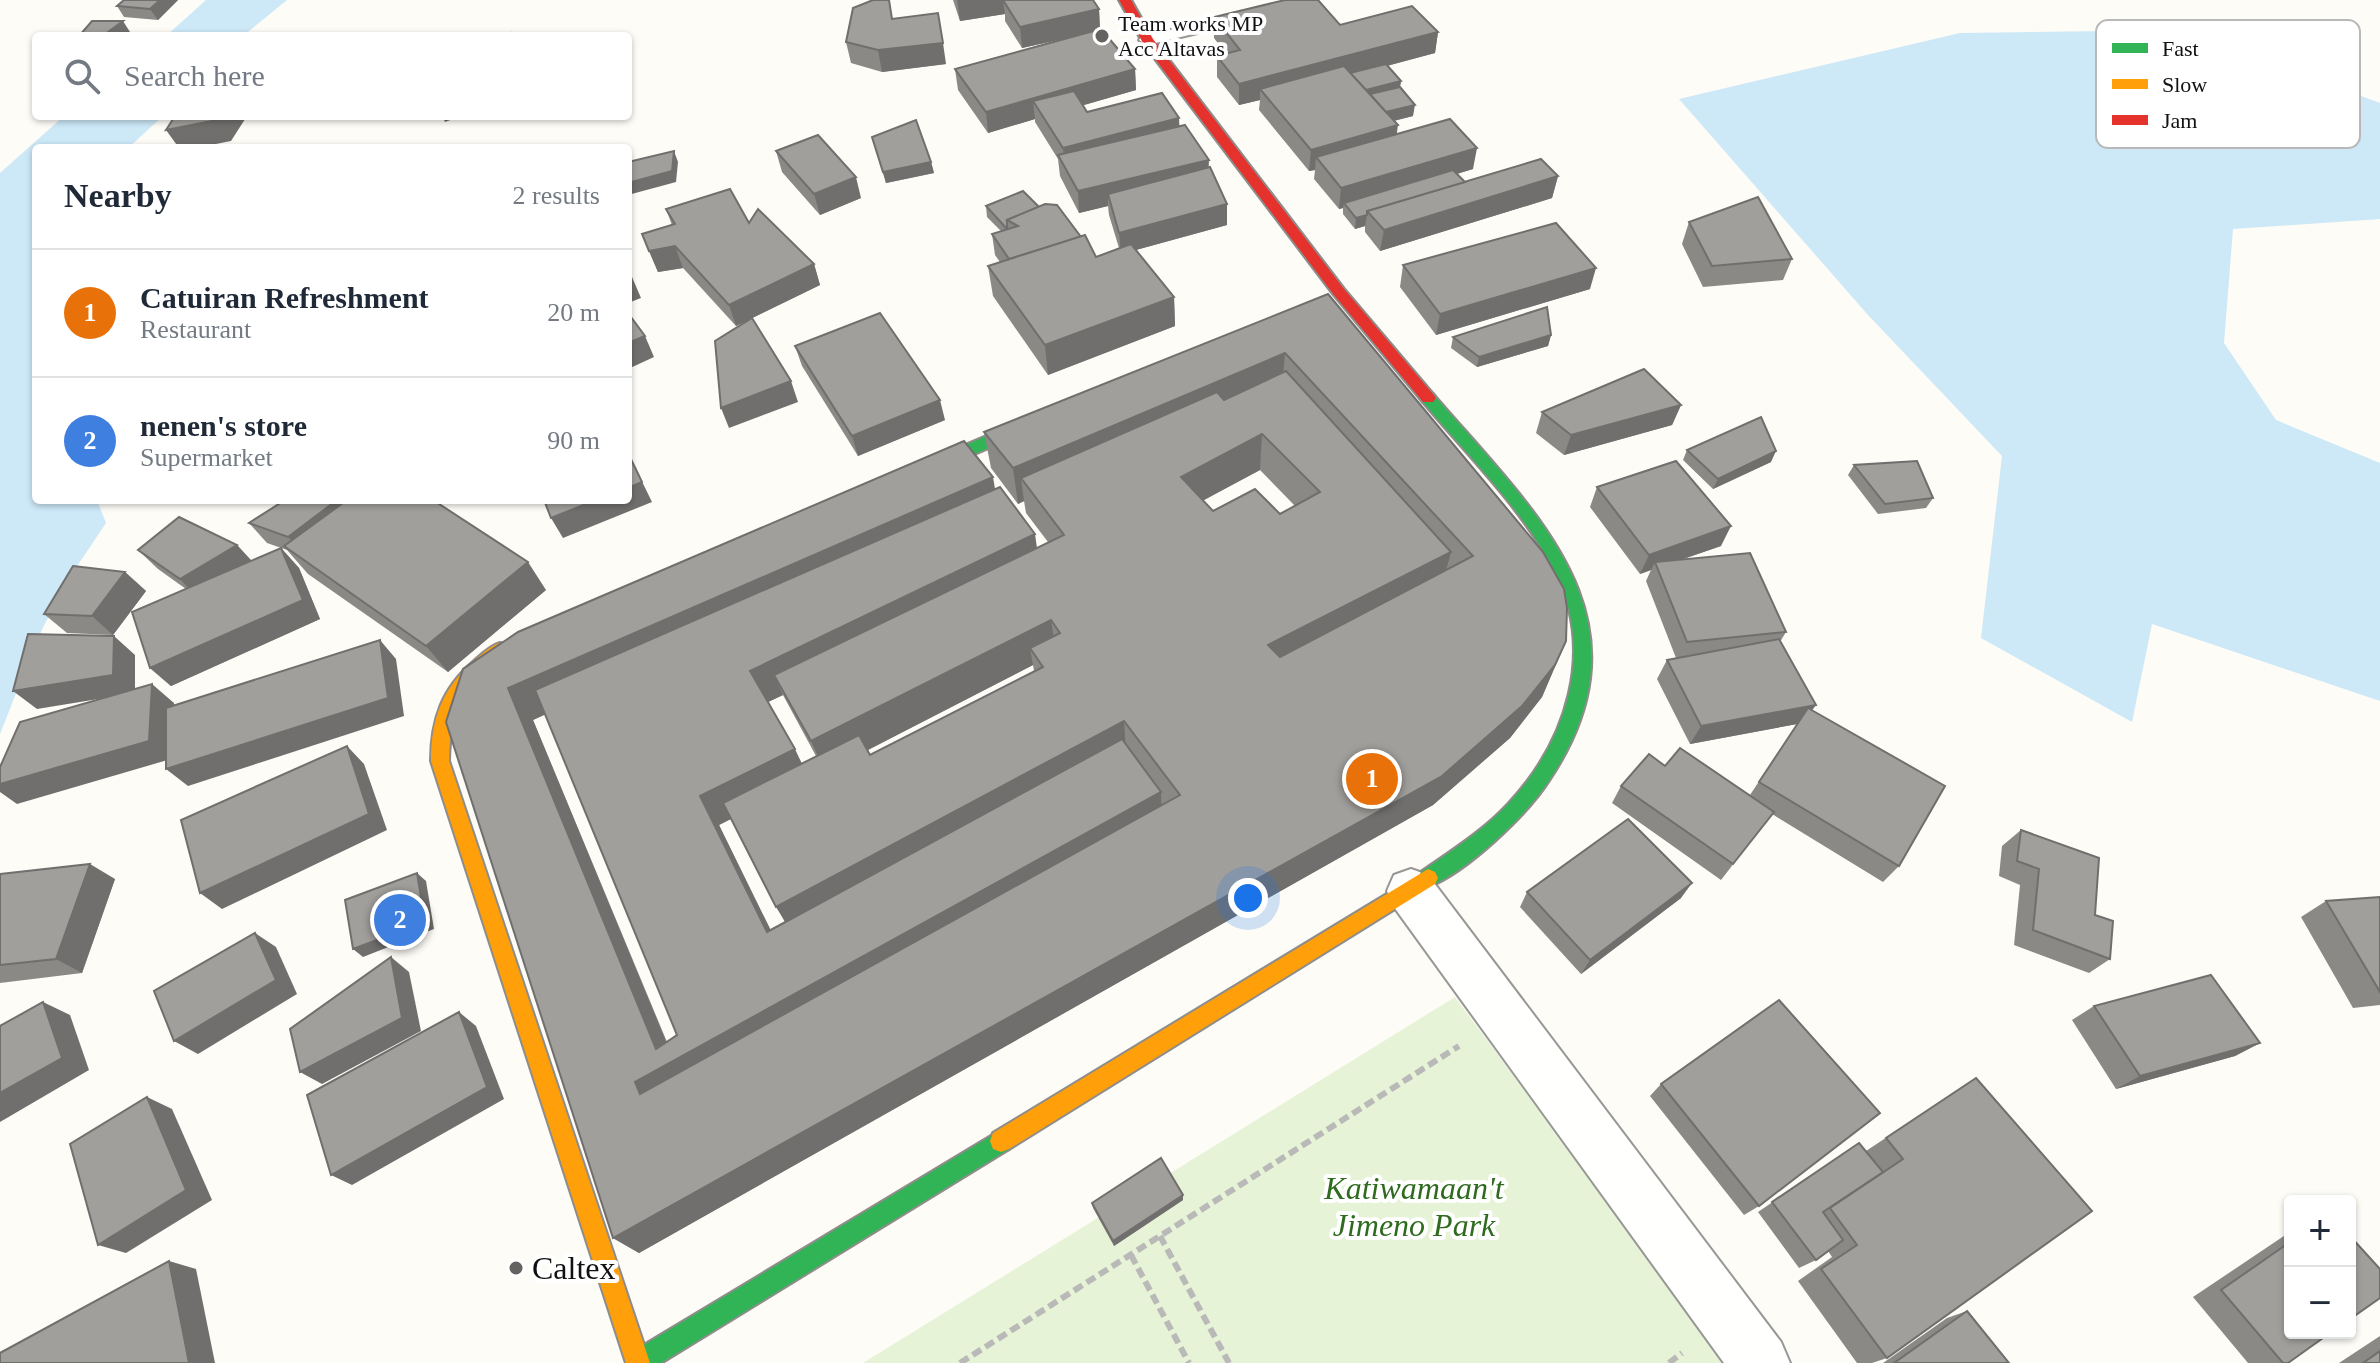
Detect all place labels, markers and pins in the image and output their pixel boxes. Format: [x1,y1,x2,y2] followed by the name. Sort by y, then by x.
[1118,11,1263,61] place label: Team works MP Acc Altavas
[1093,27,1111,45] marker: Team works MP Acc Altavas
[1346,749,1398,809] pin: 1
[374,890,426,950] pin: 2
[532,1250,616,1286] place label: Caltex
[507,1259,525,1277] marker: Caltex

